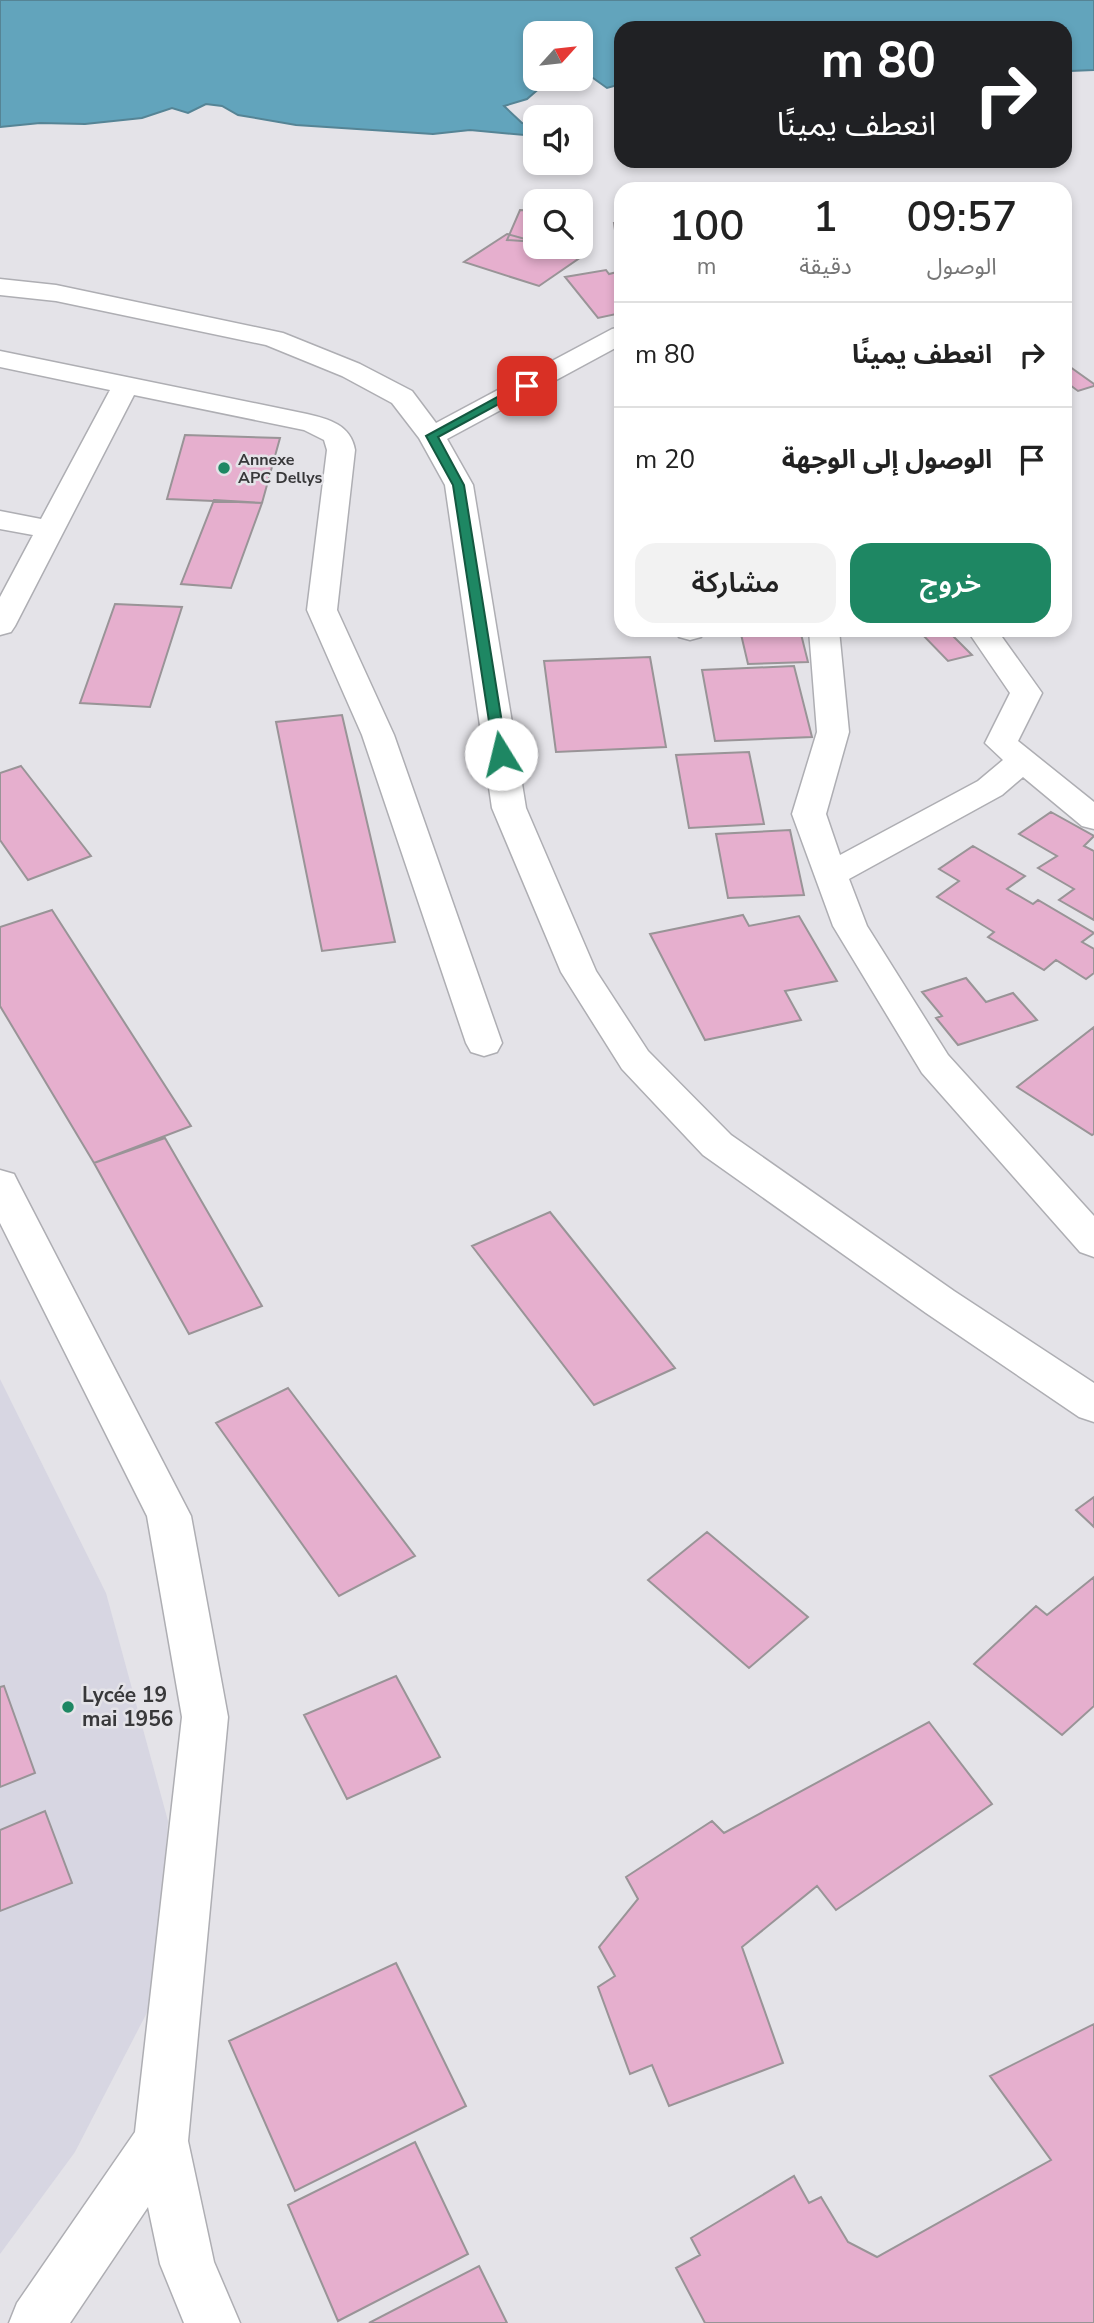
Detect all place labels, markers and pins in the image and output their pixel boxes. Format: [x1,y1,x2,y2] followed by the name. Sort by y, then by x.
[497,356,557,416] pin
[238,449,323,489] place label: Annexe APC Dellys
[216,460,232,476] marker: Annexe APC Dellys
[82,1681,173,1733] place label: Lycée 19 mai 1956
[60,1699,76,1715] marker: Lycée 19 mai 1956

